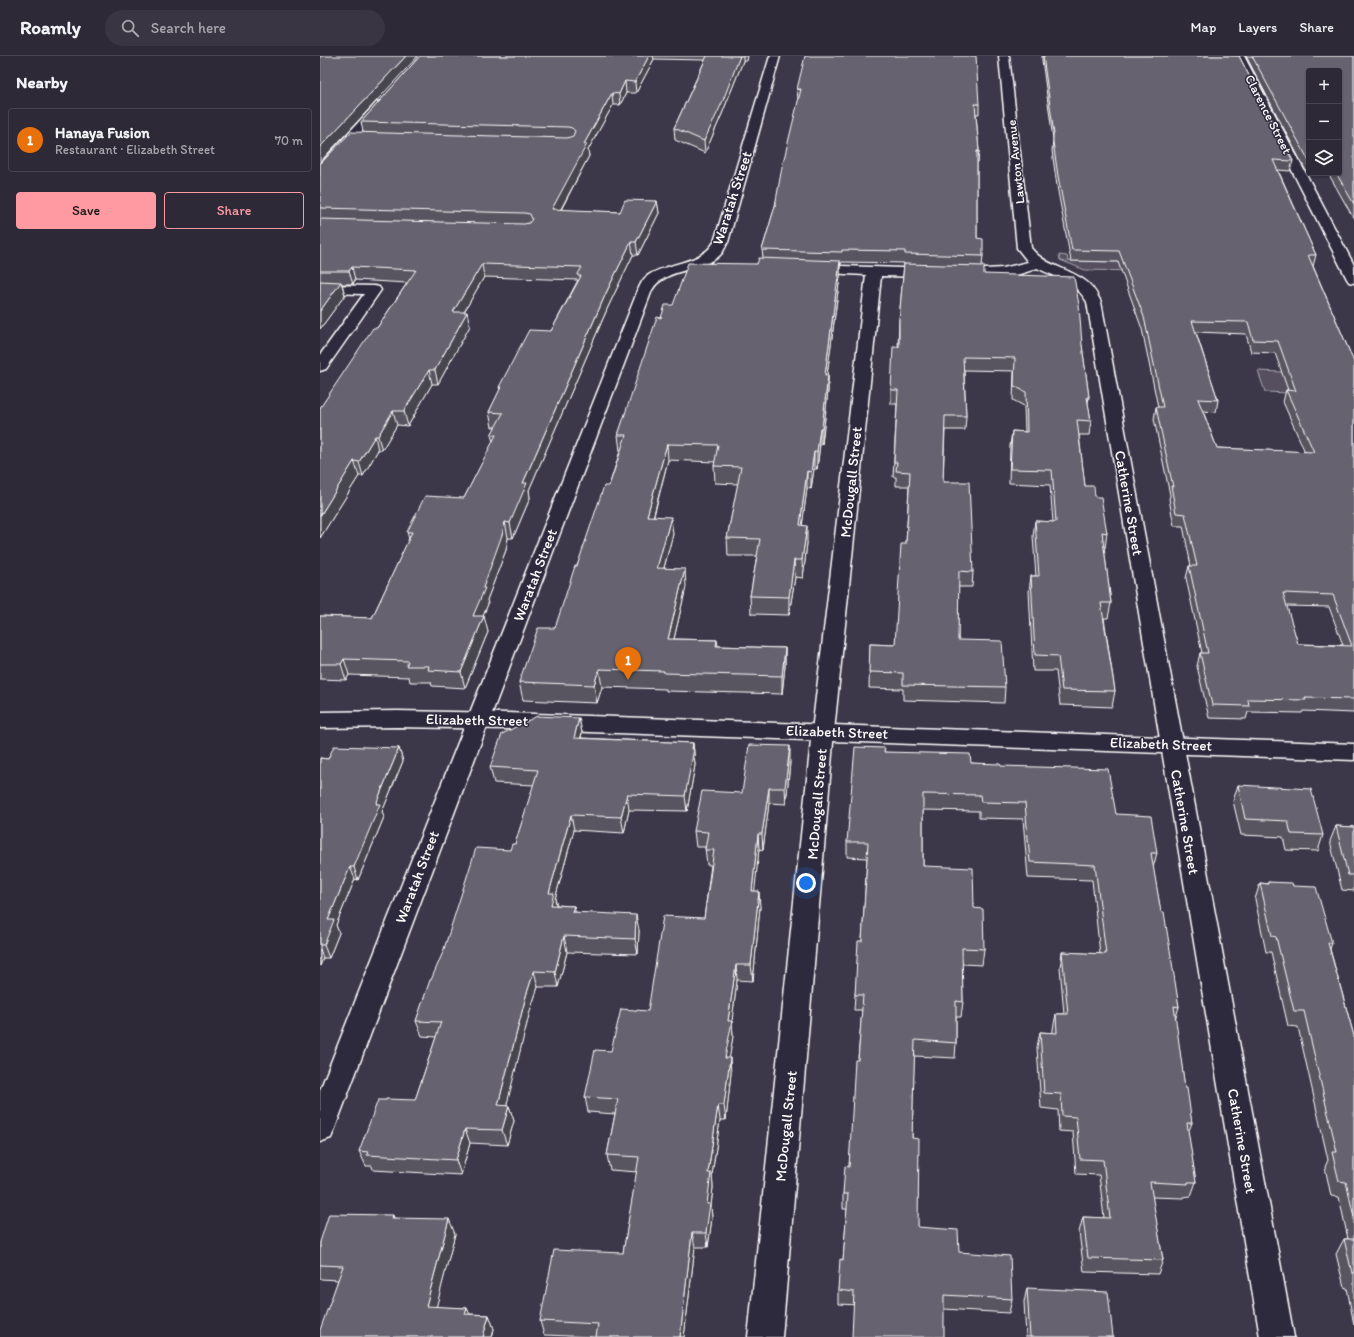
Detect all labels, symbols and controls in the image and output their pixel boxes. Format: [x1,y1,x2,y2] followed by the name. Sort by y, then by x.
[105,10,385,46] search box
[20,16,81,39] text: Roamly
[119,17,141,39] icon: search
[151,19,226,37] text: Search here
[1191,19,1216,36] text: Map
[1238,19,1277,36] text: Layers
[1299,19,1334,36] text: Share
[1306,68,1342,176] map controls
[1306,68,1342,104] button: +
[16,72,68,92] text: Nearby
[1242,72,1295,157] street label: Clarence Street
[1306,104,1342,140] button: −
[1004,119,1027,205] street label: Lawton Avenue
[55,124,150,142] text: Hanaya Fusion
[27,133,33,148] text: 1
[275,133,303,148] text: 70 m
[1306,140,1342,176] button: layers
[55,142,215,157] text: Restaurant · Elizabeth Street
[708,148,756,247] street label: Waratah Street
[16,192,156,229] button: Save
[164,192,304,229] button: Share
[836,425,866,538] street label: McDougall Street
[1111,449,1147,557] street label: Catherine Street
[509,526,561,624] street label: Waratah Street
[615,647,641,680] pin: 1
[426,710,529,730] street label: Elizabeth Street
[786,721,889,743] street label: Elizabeth Street
[1110,733,1213,755] street label: Elizabeth Street
[803,747,831,860] street label: McDougall Street
[1167,768,1203,876] street label: Catherine Street
[391,828,443,926] street label: Waratah Street
[796,873,816,893] your location
[771,1069,801,1182] street label: McDougall Street
[1224,1087,1260,1195] street label: Catherine Street

